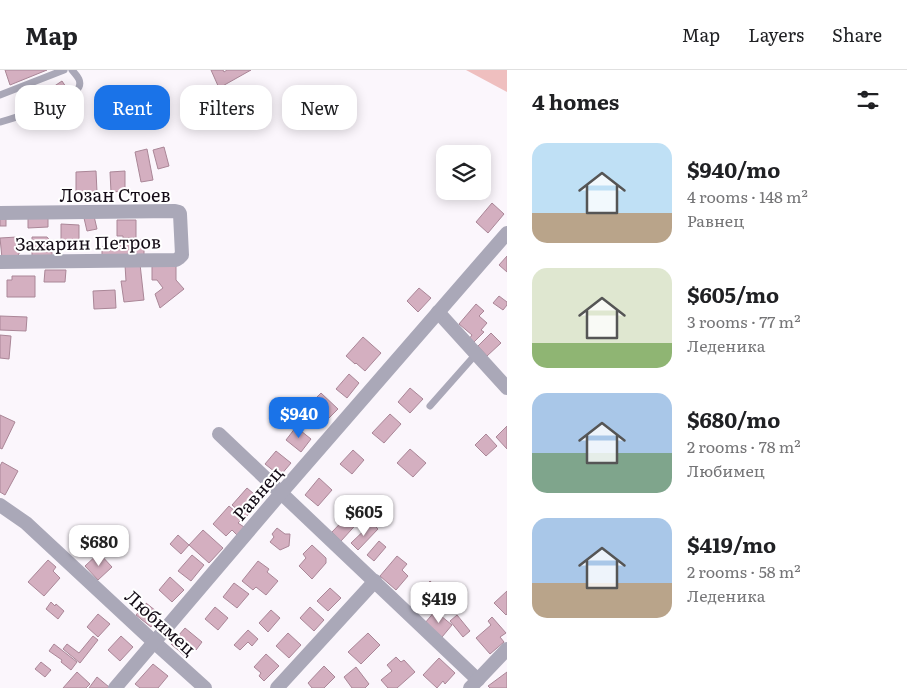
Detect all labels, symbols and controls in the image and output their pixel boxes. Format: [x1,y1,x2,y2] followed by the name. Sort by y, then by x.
[25,17,78,52] text: Map
[682,21,720,48] text: Map
[748,21,804,48] text: Layers
[832,21,882,48] text: Share
[15,85,84,130] chip: Buy
[94,85,170,130] chip: Rent
[180,85,272,130] chip: Filters
[282,85,357,130] chip: New
[532,85,619,116] text: 4 homes
[854,86,882,114] icon: filters
[436,145,491,200] map controls
[436,145,491,200] button: layers
[687,153,780,184] text: $940/mo
[572,163,632,223] icon: home
[59,181,171,208] street label: Лозан Стоев
[687,184,808,208] text: 4 rooms · 148 m²
[687,208,744,232] text: Равнец
[15,227,161,257] street label: Захарин Петров
[687,278,779,309] text: $605/mo
[572,288,632,348] icon: home
[687,309,801,333] text: 3 rooms · 77 m²
[687,333,765,357] text: Леденика
[269,396,329,439] pin: $940
[280,401,318,425] text: $940
[687,403,780,434] text: $680/mo
[572,413,632,473] icon: home
[687,434,801,458] text: 2 rooms · 78 m²
[687,458,765,482] text: Любимец
[226,460,288,526] street label: Равнец
[334,494,394,537] pin: $605
[345,499,383,523] text: $605
[69,524,129,567] pin: $680
[687,528,776,559] text: $419/mo
[80,529,118,553] text: $680
[572,538,632,598] icon: home
[687,559,801,583] text: 2 rooms · 58 m²
[409,582,469,624] pin: $419
[120,583,202,661] street label: Любимец
[687,583,765,607] text: Леденика
[421,586,457,610] text: $419

